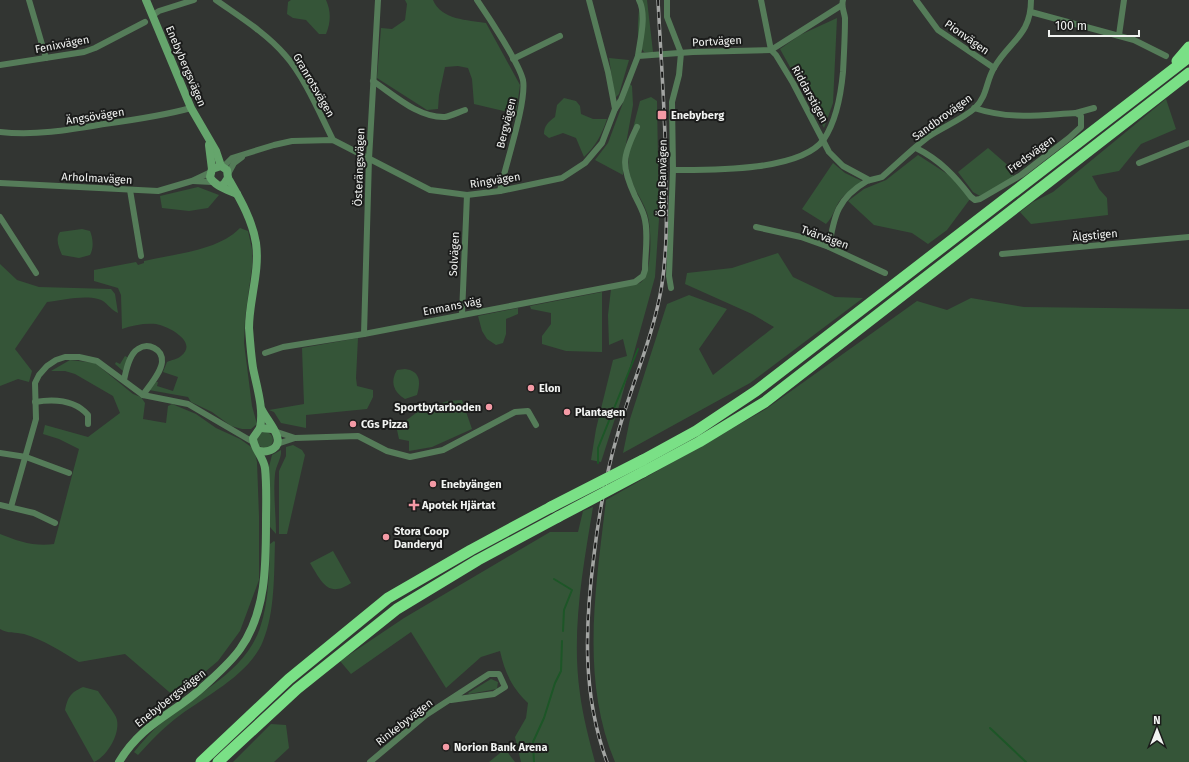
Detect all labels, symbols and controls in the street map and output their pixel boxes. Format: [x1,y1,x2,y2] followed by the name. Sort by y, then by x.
[1049,12,1139,38] scale bar
[942,17,991,57] street label: Pionvägen
[1055,19,1087,33] text: 100 m
[163,24,208,109] street label: Enebybergsvägen
[34,33,90,56] street label: Fenixvägen
[692,34,742,49] street label: Portvägen
[290,51,337,120] street label: Granrotsvägen
[789,63,831,125] street label: Riddarstigen
[910,91,975,144] street label: Sandbrovägen
[494,97,519,150] street label: Bergvägen
[65,104,125,128] street label: Ängsövägen
[656,109,668,121] marker: Enebyberg
[671,109,725,122] place label: Enebyberg
[351,128,367,206] street label: Österängsvägen
[1005,133,1058,176] street label: Fredsvägen
[654,139,670,217] street label: Östra Banvägen
[61,170,133,187] street label: Arholmavägen
[469,170,521,191] street label: Ringvägen
[799,223,850,252] street label: Tvärvägen
[1072,226,1118,244] street label: Älgstigen
[447,231,462,277] street label: Solvägen
[422,294,483,318] street label: Enmans väg
[539,382,561,395] place label: Elon
[526,383,536,393] marker: Elon
[394,401,481,414] place label: Sportbytarboden
[484,402,494,412] marker: Sportbytarboden
[575,406,625,419] place label: Plantagen
[562,407,572,417] marker: Plantagen
[361,418,408,431] place label: CGs Pizza
[348,419,358,429] marker: CGs Pizza
[441,478,502,491] place label: Enebyängen
[428,479,438,489] marker: Enebyängen
[421,499,496,512] place label: Apotek Hjärtat
[409,500,419,510] marker: Apotek Hjärtat
[394,525,449,551] place label: Stora Coop Danderyd
[381,532,391,542] marker: Stora Coop Danderyd
[132,667,208,730] street label: Enebybergsvägen
[373,696,435,749] street label: Rinkebyvägen
[1137,710,1177,750] north arrow
[1153,714,1161,727] text: N
[454,741,547,754] place label: Norion Bank Arena
[441,742,451,752] marker: Norion Bank Arena

